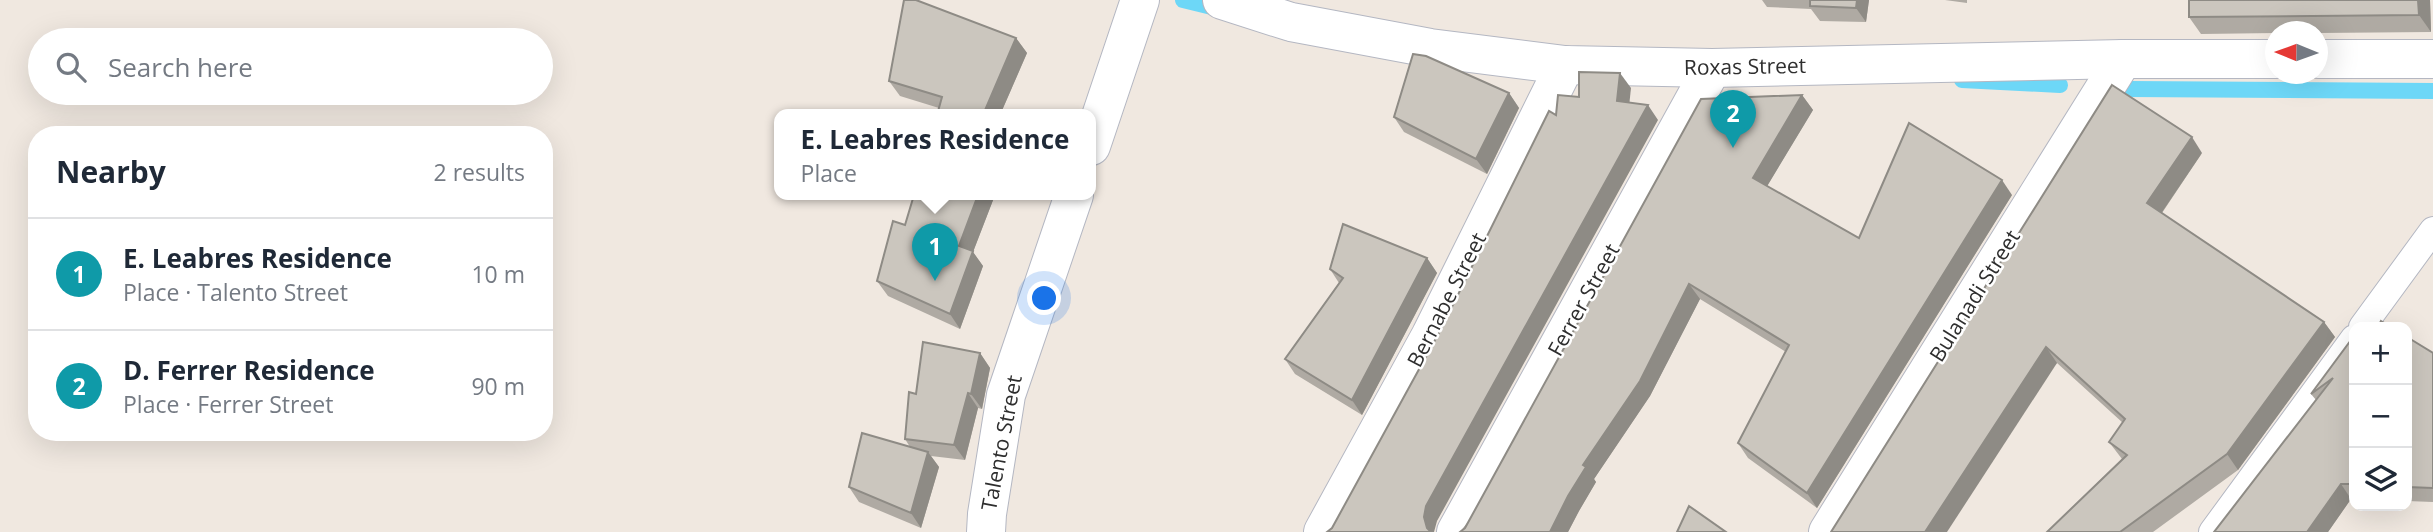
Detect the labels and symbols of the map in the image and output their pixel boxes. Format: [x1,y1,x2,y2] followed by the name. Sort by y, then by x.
[2265,21,2328,84] north arrow
[1684,51,1806,81] street label: Roxas Street
[1710,90,1756,148] pin: 2
[912,223,958,281] pin: 1
[1922,224,2026,367] street label: Bulanadi Street
[1400,228,1492,372] street label: Bernabe Street
[1541,238,1625,361] street label: Ferrer Street
[1027,281,1061,315] your location
[974,373,1028,513] street label: Talento Street

